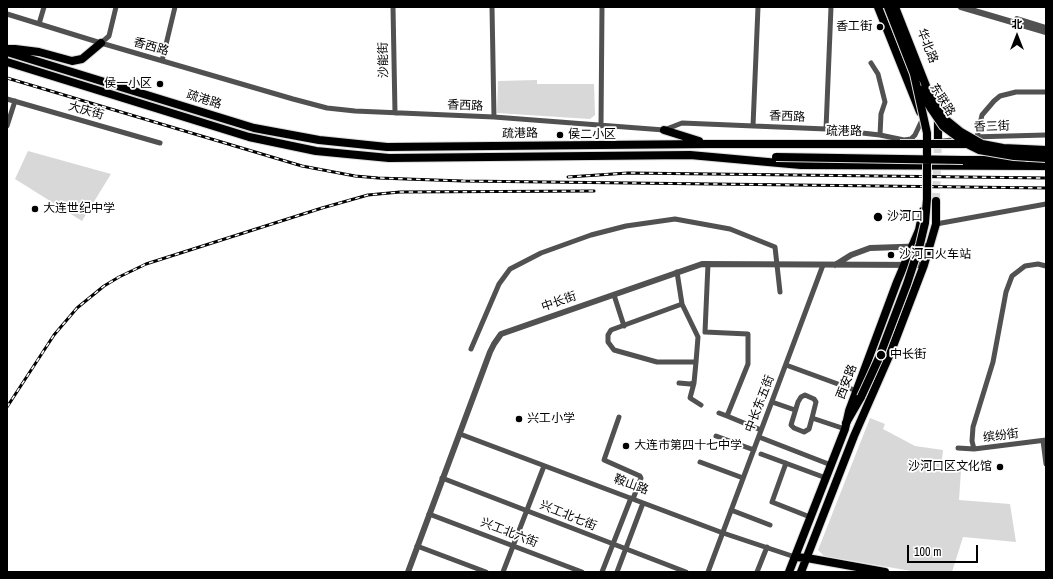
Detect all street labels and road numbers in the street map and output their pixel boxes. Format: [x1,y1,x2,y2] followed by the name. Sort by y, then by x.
[914,27,940,65] street label: 华北路
[132,35,170,59] street label: 香西路
[376,42,392,78] street label: 沙能街
[926,81,958,119] street label: 东联路
[185,88,223,112] street label: 疏港路
[447,98,483,114] street label: 香西路
[67,99,105,123] street label: 大庆街
[769,109,805,125] street label: 香西路
[974,119,1010,135] street label: 香三街
[826,125,862,139] street label: 疏港路
[502,126,538,142] street label: 疏港路
[540,289,578,315] street label: 中长街
[834,363,860,401] street label: 西安路
[743,373,777,435] street label: 中长东五街
[982,427,1020,445] street label: 缤纷街
[612,472,650,498] street label: 鞍山路
[537,498,599,534] street label: 兴工北七街
[478,516,540,550] street label: 兴工北六街

